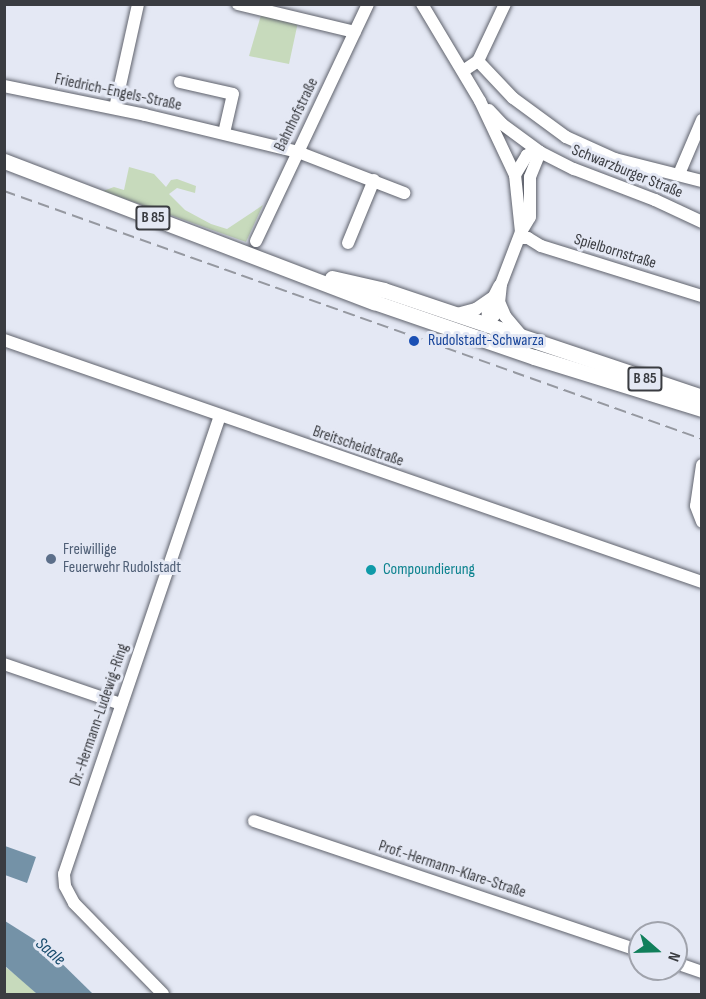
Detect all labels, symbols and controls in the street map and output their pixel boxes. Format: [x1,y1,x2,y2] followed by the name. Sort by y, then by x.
[53,70,183,116] street label: Friedrich-Engels-Straße
[271,75,323,155] street label: Bahnhofstraße
[569,141,685,203] street label: Schwarzburger Straße
[135,206,171,230] road number: B 85
[572,230,658,274] street label: Spielbornstraße
[428,331,544,351] place label: Rudolstadt-Schwarza
[405,332,423,350] marker: Rudolstadt-Schwarza
[627,367,663,391] road number: B 85
[310,422,406,472] street label: Breitscheidstraße
[63,540,181,578] place label: Freiwillige Feuerwehr Rudolstadt
[44,552,58,566] marker: Freiwillige Feuerwehr Rudolstadt
[383,560,475,580] place label: Compoundierung
[364,563,378,577] marker: Compoundierung
[67,641,133,789] street label: Dr.-Hermann-Ludewig-Ring
[376,837,528,903] street label: Prof.-Hermann-Klare-Straße
[628,921,688,981] north arrow
[31,933,69,971] water label: Saale
[663,949,684,964] text: N

